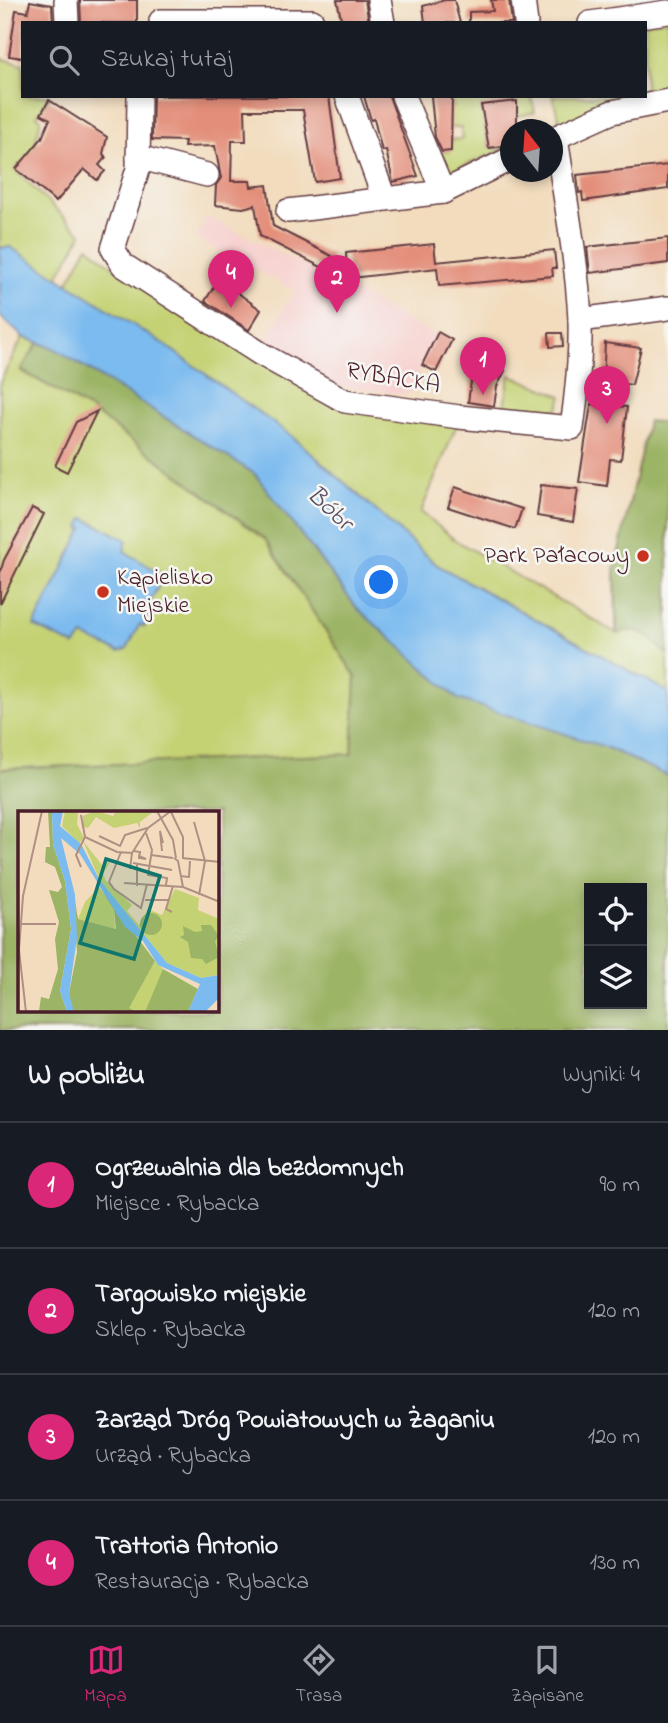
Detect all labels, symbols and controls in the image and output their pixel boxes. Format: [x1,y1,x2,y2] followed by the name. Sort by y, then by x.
[21,21,647,98] search box
[45,41,83,79] icon: search
[101,41,232,79] text: Szukaj tutaj
[500,119,563,182] north arrow
[208,250,254,308] pin: 4
[314,255,360,313] pin: 2
[460,337,506,395] pin: 1
[343,354,443,404] street label: RYBACKA
[584,366,630,424] pin: 3
[297,477,363,543] water label: Bóbr
[484,539,629,575] place label: Park Pałacowy
[635,548,651,564] marker: Park Pałacowy
[117,561,213,624] place label: Kąpielisko Miejskie
[364,565,398,599] your location
[95,584,111,600] marker: Kąpielisko Miejskie
[18,811,219,1012] inset map
[584,883,647,1009] map controls
[584,883,647,946] button: locate
[584,946,647,1009] button: layers
[28,1054,145,1098] text: W pobliżu
[563,1059,640,1092] text: Wyniki: 4
[95,1150,404,1188] text: Ogrzewalnia dla bezdomnych
[47,1169,55,1202] text: 1
[600,1169,640,1202] text: 90 m
[95,1188,259,1221] text: Miejsce · Rybacka
[95,1276,306,1314] text: Targowisko miejskie
[45,1295,57,1328] text: 2
[588,1295,640,1328] text: 120 m
[95,1314,246,1347] text: Sklep · Rybacka
[95,1402,495,1440] text: Zarząd Dróg Powiatowych w Żaganiu
[46,1421,56,1454] text: 3
[588,1421,640,1454] text: 120 m
[95,1440,251,1473] text: Urząd · Rybacka
[95,1528,278,1566] text: Trattoria Antonio
[46,1547,56,1580] text: 4
[590,1547,640,1580] text: 130 m
[95,1566,309,1599] text: Restauracja · Rybacka
[84,1641,127,1710] tab: Mapa
[295,1641,342,1710] tab: Trasa
[511,1641,584,1710] tab: Zapisane

